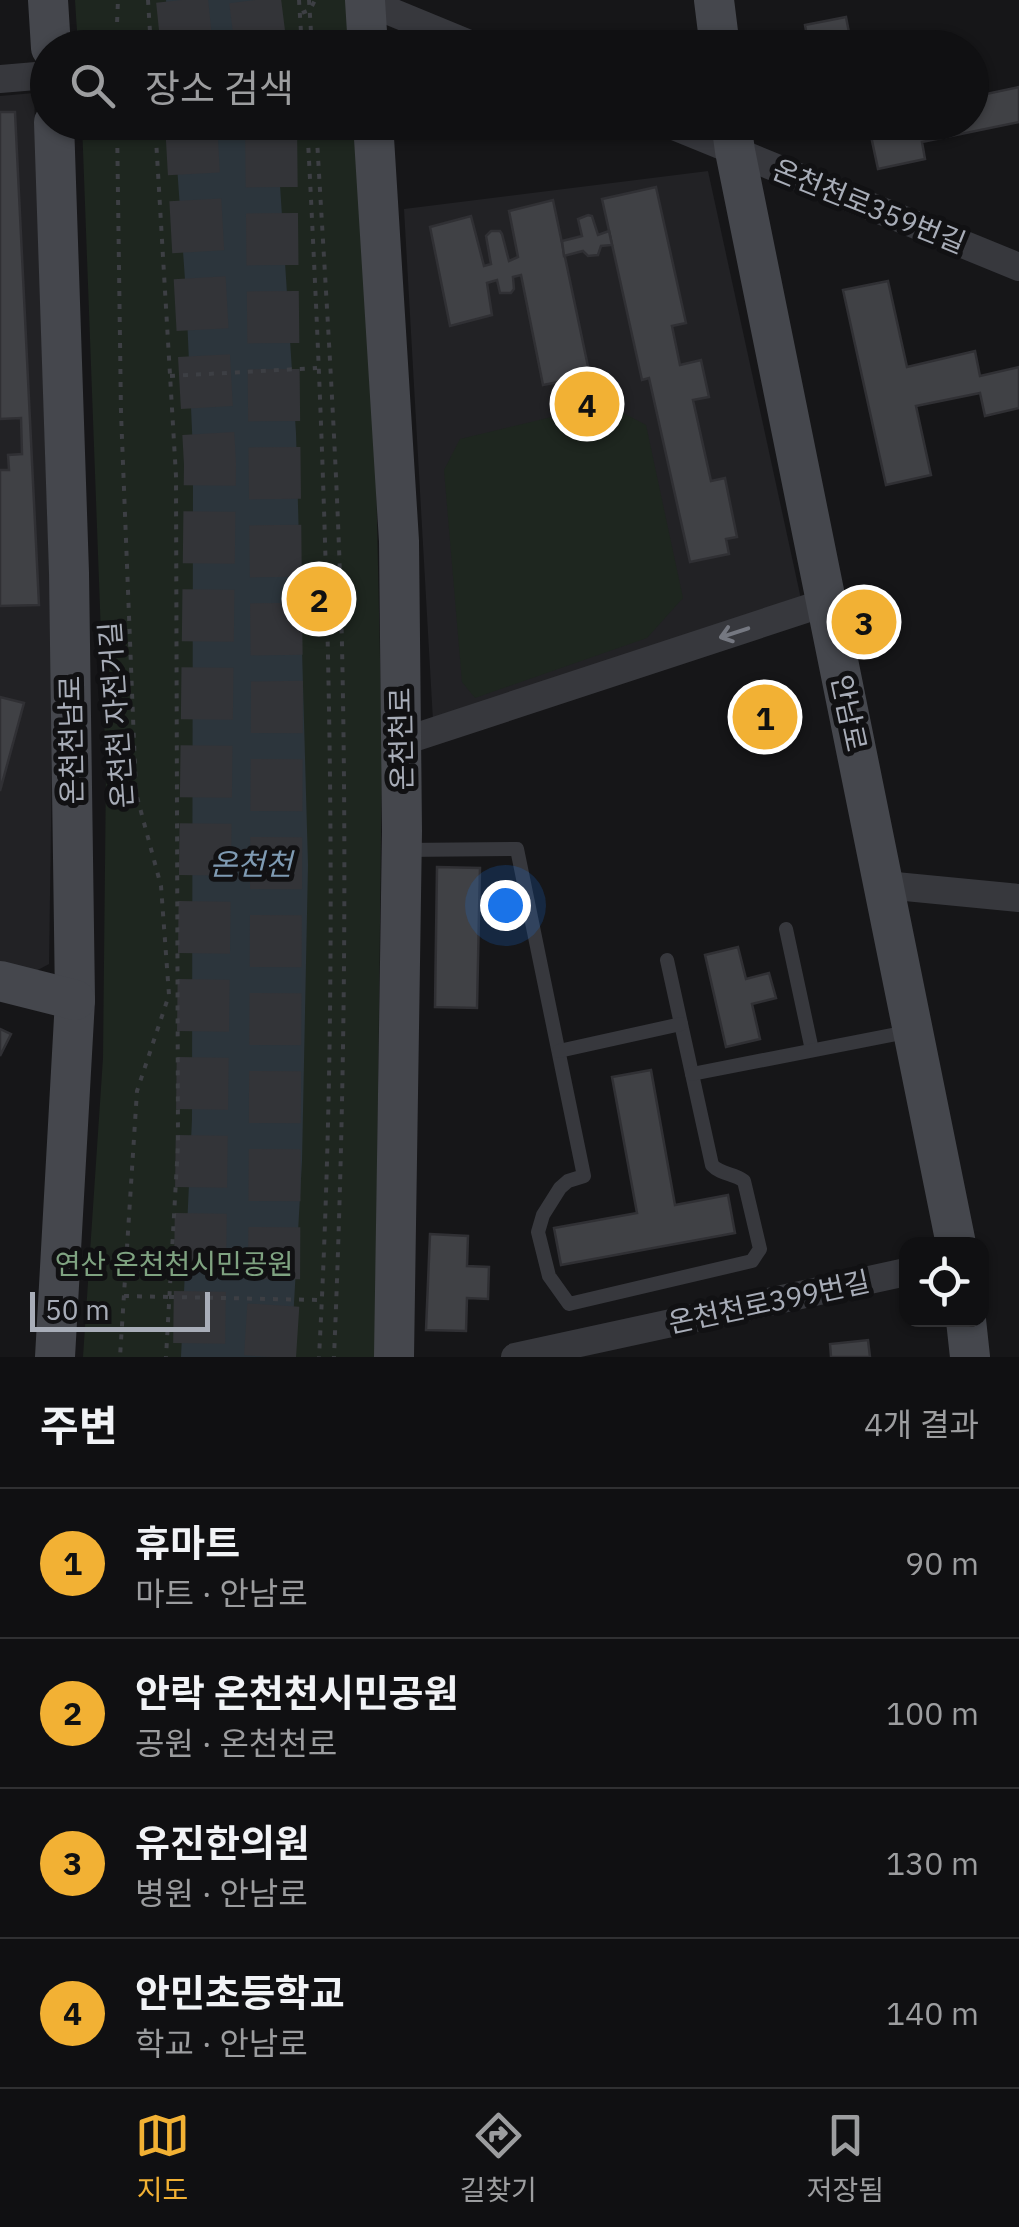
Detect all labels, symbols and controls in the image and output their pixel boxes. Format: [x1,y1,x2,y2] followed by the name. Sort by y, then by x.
[30,30,989,140] search box
[65,58,120,113] icon: search
[145,63,294,112] text: 장소 검색
[767,150,971,261] street label: 온천천로359번길
[554,366,620,442] pin: 4
[286,562,352,636] pin: 2
[832,584,896,660] pin: 3
[91,621,140,810] street label: 온천천 자전거길
[719,625,751,643] one-way arrow
[823,671,876,755] street label: 안남로
[51,675,90,805] street label: 온천천남로
[732,680,798,754] pin: 1
[381,687,420,791] street label: 온천천로
[210,844,296,883] water label: 온천천
[480,880,531,931] your location
[899,1237,989,1327] map controls
[899,1237,989,1327] button: locate
[55,1245,293,1282] park label: 연산 온천천시민공원
[665,1262,873,1341] street label: 온천천로399번길
[30,1287,210,1332] scale bar
[45,1291,110,1328] text: 50 m
[40,1398,117,1453] text: 주변
[864,1403,979,1445] text: 4개 결과
[135,1518,240,1567] text: 휴마트
[63,1542,82,1584] text: 1
[905,1542,979,1584] text: 90 m
[135,1572,308,1614] text: 마트 · 안남로
[135,1668,459,1717] text: 안락 온천천시민공원
[63,1692,82,1734] text: 2
[886,1692,979,1734] text: 100 m
[135,1722,337,1764] text: 공원 · 온천천로
[135,1818,310,1867] text: 유진한의원
[63,1842,82,1884] text: 3
[886,1842,979,1884] text: 130 m
[135,1872,308,1914] text: 병원 · 안남로
[135,1968,345,2017] text: 안민초등학교
[63,1992,82,2034] text: 4
[886,1992,979,2034] text: 140 m
[135,2022,308,2064] text: 학교 · 안남로
[135,2108,190,2208] tab: 지도
[460,2108,537,2208] tab: 길찾기
[807,2108,884,2208] tab: 저장됨

